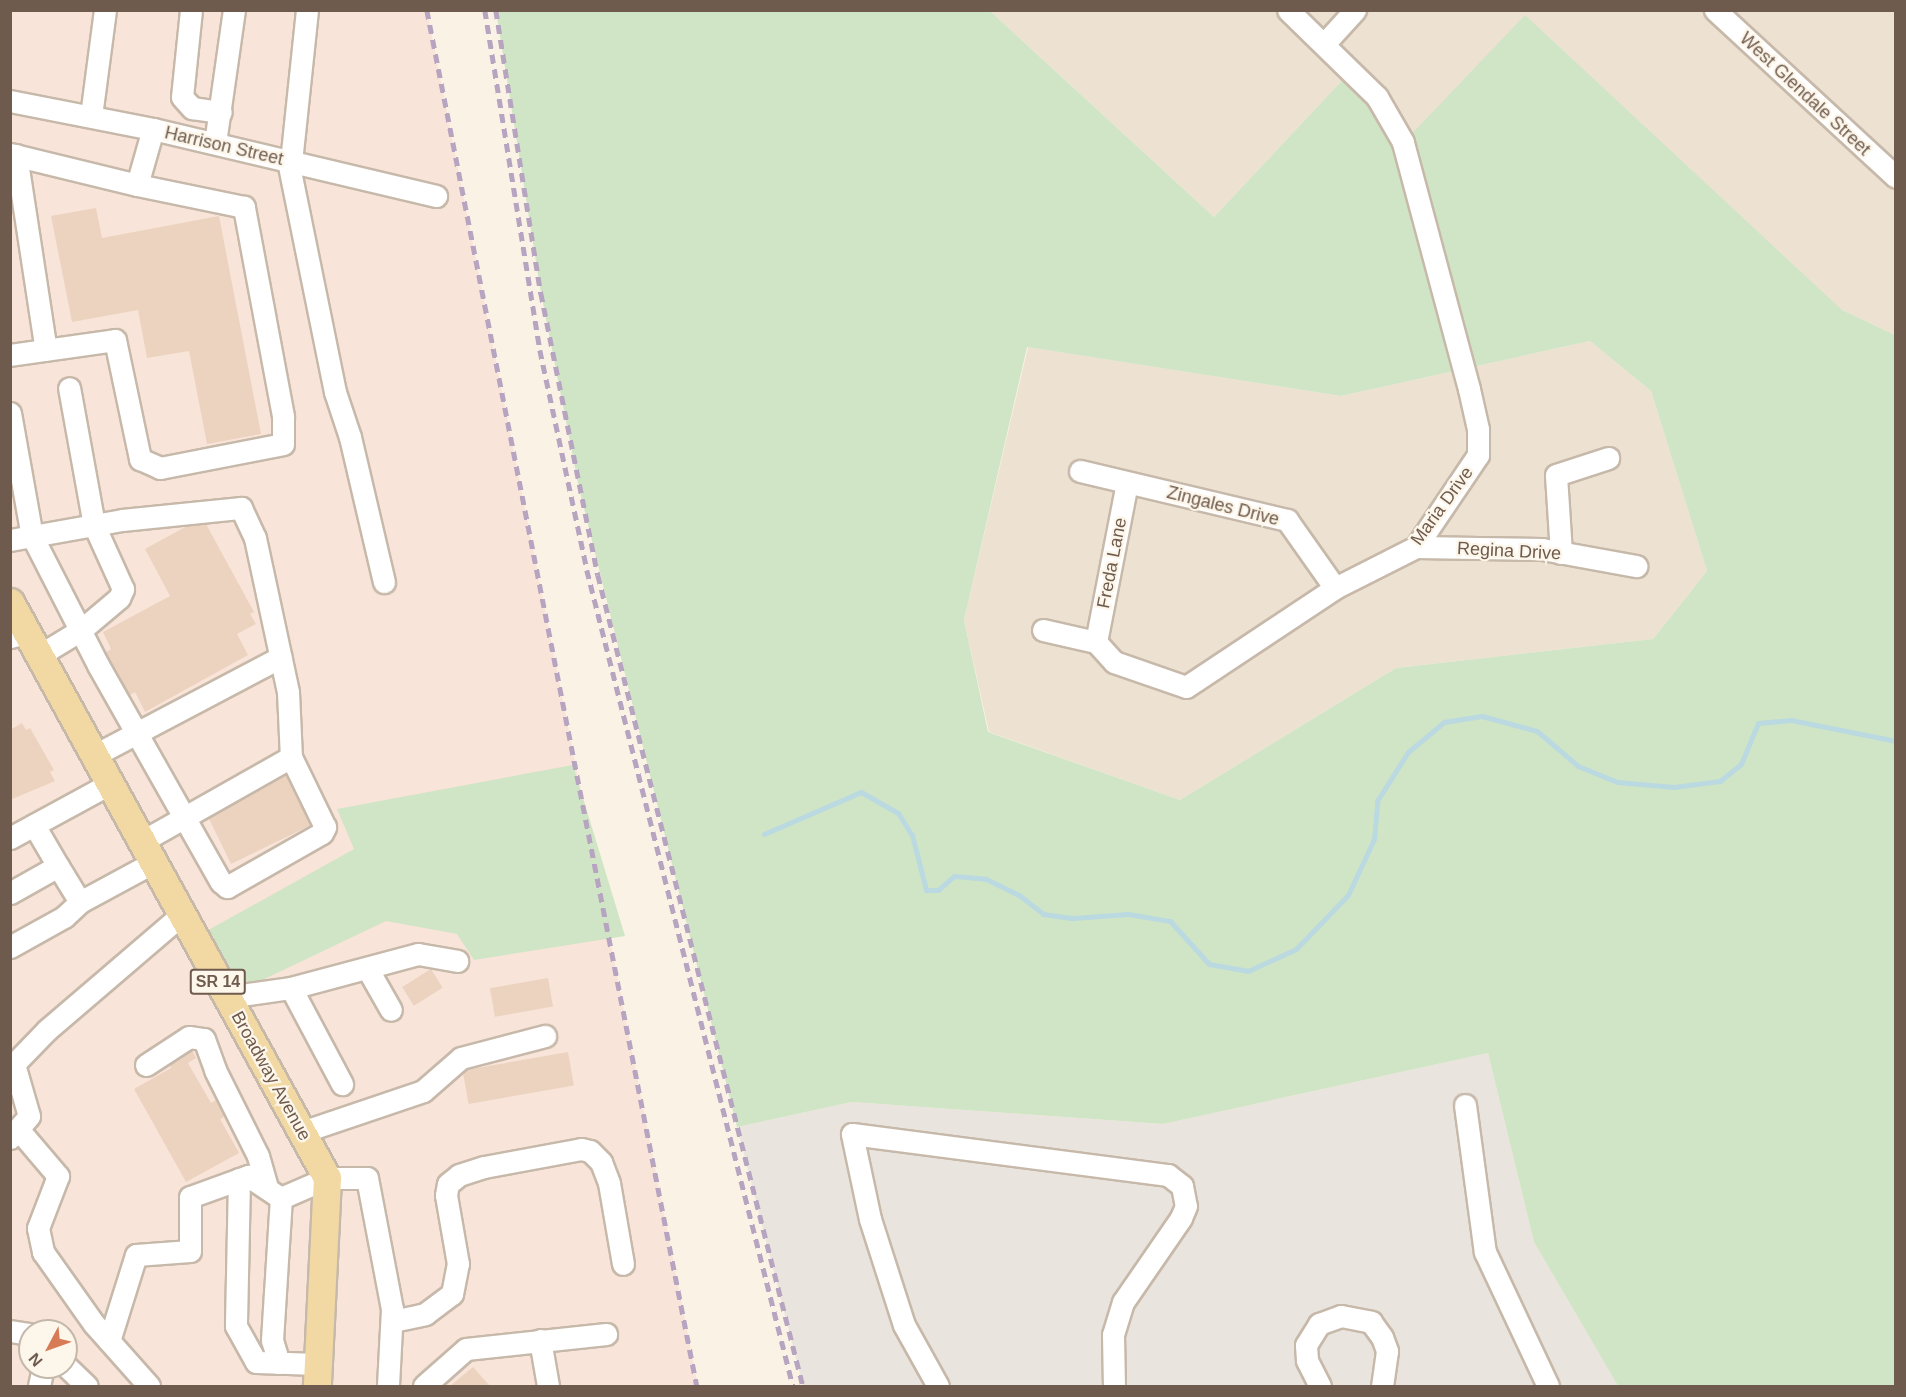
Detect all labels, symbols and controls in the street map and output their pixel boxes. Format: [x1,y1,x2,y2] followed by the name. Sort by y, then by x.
[1735,28,1875,160] street label: West Glendale Street
[163,122,285,170] street label: Harrison Street
[1406,462,1478,550] street label: Maria Drive
[1165,482,1281,530] street label: Zingales Drive
[1093,516,1131,610] street label: Freda Lane
[1456,537,1562,565] street label: Regina Drive
[190,969,246,995] road number: SR 14
[226,1007,316,1145] street label: Broadway Avenue
[18,1319,78,1379] north arrow
[25,1350,46,1370] text: N

